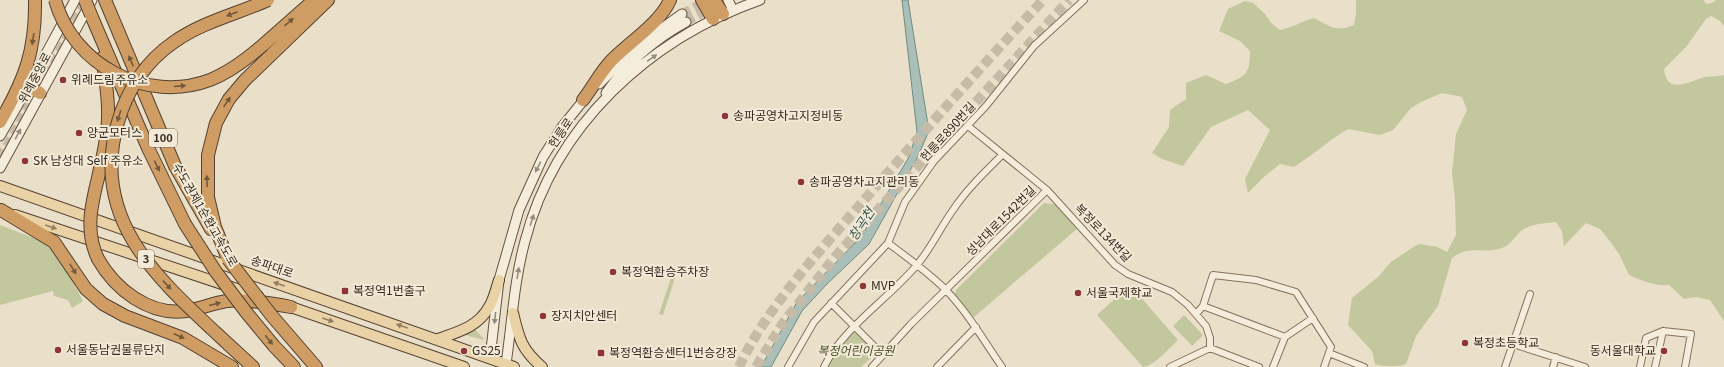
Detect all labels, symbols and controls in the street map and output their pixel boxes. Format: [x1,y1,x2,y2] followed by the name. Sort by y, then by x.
[225,12,237,18] one-way arrow
[283,18,294,27] one-way arrow
[30,33,36,45] one-way arrow
[13,49,54,106] street label: 위례중앙로
[127,54,133,66] one-way arrow
[647,54,658,62] one-way arrow
[71,70,148,87] place label: 위례드림주유소
[58,75,68,85] marker: 위례드림주유소
[174,83,186,90] one-way arrow
[223,96,231,107] one-way arrow
[915,97,978,165] street label: 헌릉로890번길
[733,106,843,123] place label: 송파공영차고지정비동
[116,110,122,122] one-way arrow
[720,111,730,121] marker: 송파공영차고지정비동
[543,114,576,151] street label: 헌릉로
[87,123,142,140] place label: 양군모터스
[15,128,22,140] one-way arrow
[74,128,84,138] marker: 양군모터스
[149,129,177,147] road number: 100
[33,151,143,168] place label: SK 남성대 Self 주유소
[20,156,30,166] marker: SK 남성대 Self 주유소
[170,159,243,269] street label: 수도권제1순환고속도로
[154,161,160,172] one-way arrow
[535,161,541,172] one-way arrow
[809,172,919,189] place label: 송파공영차고지관리동
[204,174,210,187] one-way arrow
[796,177,806,187] marker: 송파공영차고지관리동
[961,181,1039,259] street label: 성남대로1542번길
[1072,199,1136,265] street label: 복정로134번길
[843,203,879,244] water label: 창곡천
[529,213,535,225] one-way arrow
[46,224,58,230] one-way arrow
[138,250,154,268] road number: 3
[249,250,296,281] street label: 송파대로
[621,262,709,279] place label: 복정역환승주차장
[69,263,76,275] one-way arrow
[515,267,521,279] one-way arrow
[608,267,618,277] marker: 복정역환승주차장
[871,276,896,293] place label: MVP
[162,280,172,290] one-way arrow
[272,280,284,286] one-way arrow
[353,281,426,298] place label: 복정역1번출구
[858,281,868,291] marker: MVP
[1086,283,1152,300] place label: 서울국제학교
[340,286,350,296] marker: 복정역1번출구
[1073,288,1083,298] marker: 서울국제학교
[209,300,221,306] one-way arrow
[551,306,617,323] place label: 장지치안센터
[538,311,548,321] marker: 장지치안센터
[492,312,499,324] one-way arrow
[322,317,334,323] one-way arrow
[395,323,407,329] one-way arrow
[1473,333,1539,350] place label: 복정초등학교
[174,334,186,340] one-way arrow
[265,335,274,346] one-way arrow
[1460,338,1470,348] marker: 복정초등학교
[66,340,165,357] place label: 서울동남권물류단지
[472,341,501,358] place label: GS25
[817,341,896,358] park label: 복정어린이공원
[1590,341,1656,358] place label: 동서울대학교
[609,343,737,360] place label: 복정역환승센터1번승강장
[53,345,63,355] marker: 서울동남권물류단지
[459,346,469,356] marker: GS25
[1659,346,1669,356] marker: 동서울대학교
[596,348,606,358] marker: 복정역환승센터1번승강장

